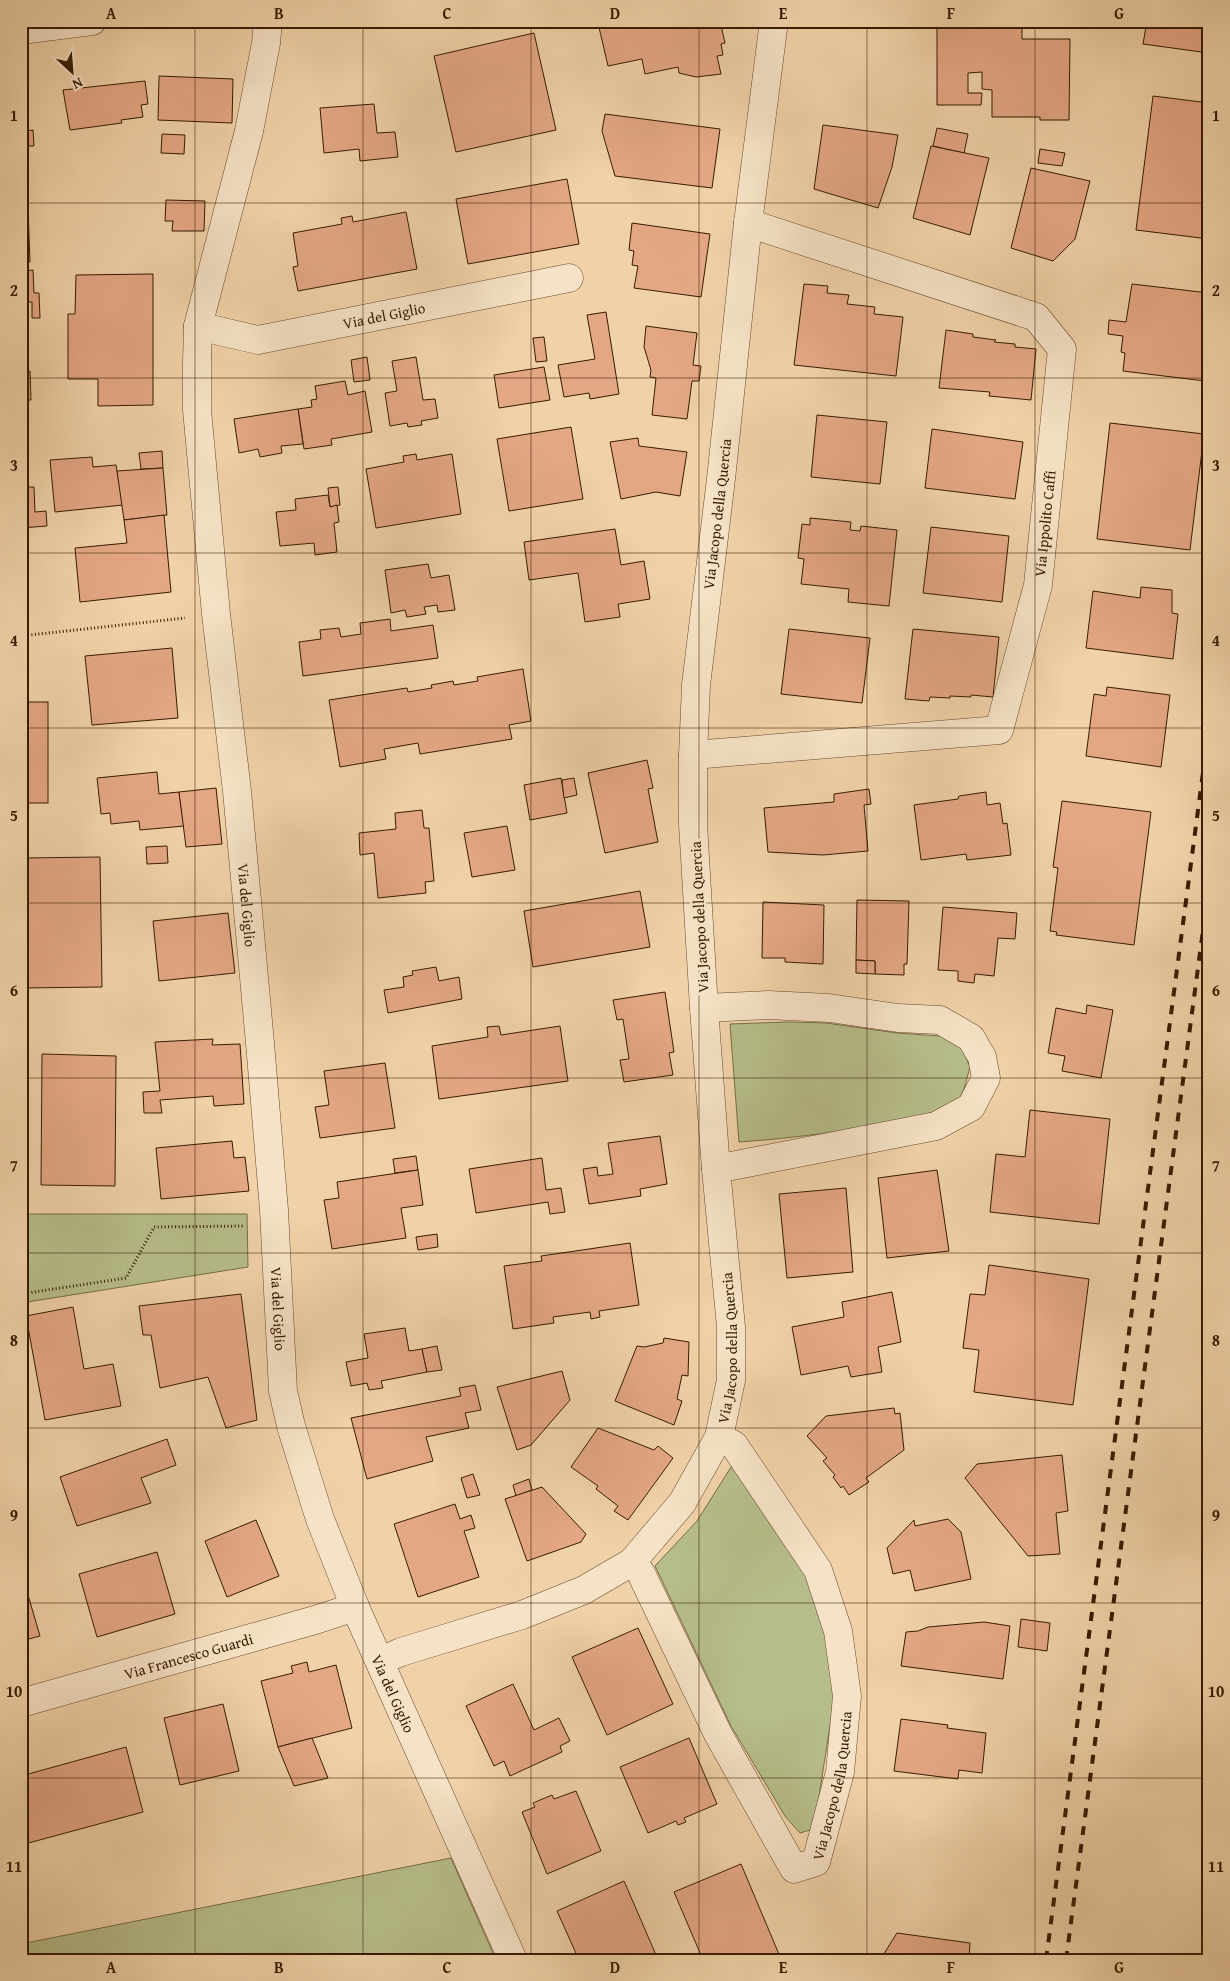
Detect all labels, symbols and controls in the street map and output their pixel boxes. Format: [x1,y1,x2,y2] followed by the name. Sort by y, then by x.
[106,1,117,25] text: A
[274,1,284,25] text: B
[442,1,452,25] text: C
[610,1,620,25] text: D
[779,1,788,25] text: E
[947,1,955,25] text: F
[1114,1,1124,25] text: G
[48,48,98,98] north arrow
[69,73,86,95] text: N
[10,103,18,127] text: 1
[1212,103,1220,127] text: 1
[10,278,18,302] text: 2
[1212,278,1220,302] text: 2
[341,296,427,333] street label: Via del Giglio
[697,437,736,590] street label: Via Jacopo della Quercia
[10,453,18,477] text: 3
[1212,453,1220,477] text: 3
[1028,469,1060,578] street label: Via Ippolito Caffi
[10,628,18,652] text: 4
[1212,628,1220,652] text: 4
[10,803,18,827] text: 5
[1212,803,1220,827] text: 5
[685,841,713,993] street label: Via Jacopo della Quercia
[233,862,262,948] street label: Via del Giglio
[10,978,18,1002] text: 6
[1212,978,1220,1002] text: 6
[10,1153,18,1177] text: 7
[1212,1153,1220,1177] text: 7
[266,1267,291,1351] street label: Via del Giglio
[712,1271,742,1425] street label: Via Jacopo della Quercia
[10,1328,18,1352] text: 8
[1212,1328,1220,1352] text: 8
[10,1503,18,1527] text: 9
[1212,1503,1220,1527] text: 9
[122,1628,255,1684] street label: Via Francesco Guardi
[367,1651,421,1736] street label: Via del Giglio
[6,1679,22,1703] text: 10
[1208,1679,1224,1703] text: 10
[806,1710,856,1862] street label: Via Jacopo della Quercia
[6,1854,22,1878] text: 11
[1208,1854,1224,1878] text: 11
[106,1955,117,1979] text: A
[274,1955,284,1979] text: B
[442,1955,452,1979] text: C
[610,1955,620,1979] text: D
[779,1955,788,1979] text: E
[947,1955,955,1979] text: F
[1114,1955,1124,1979] text: G

